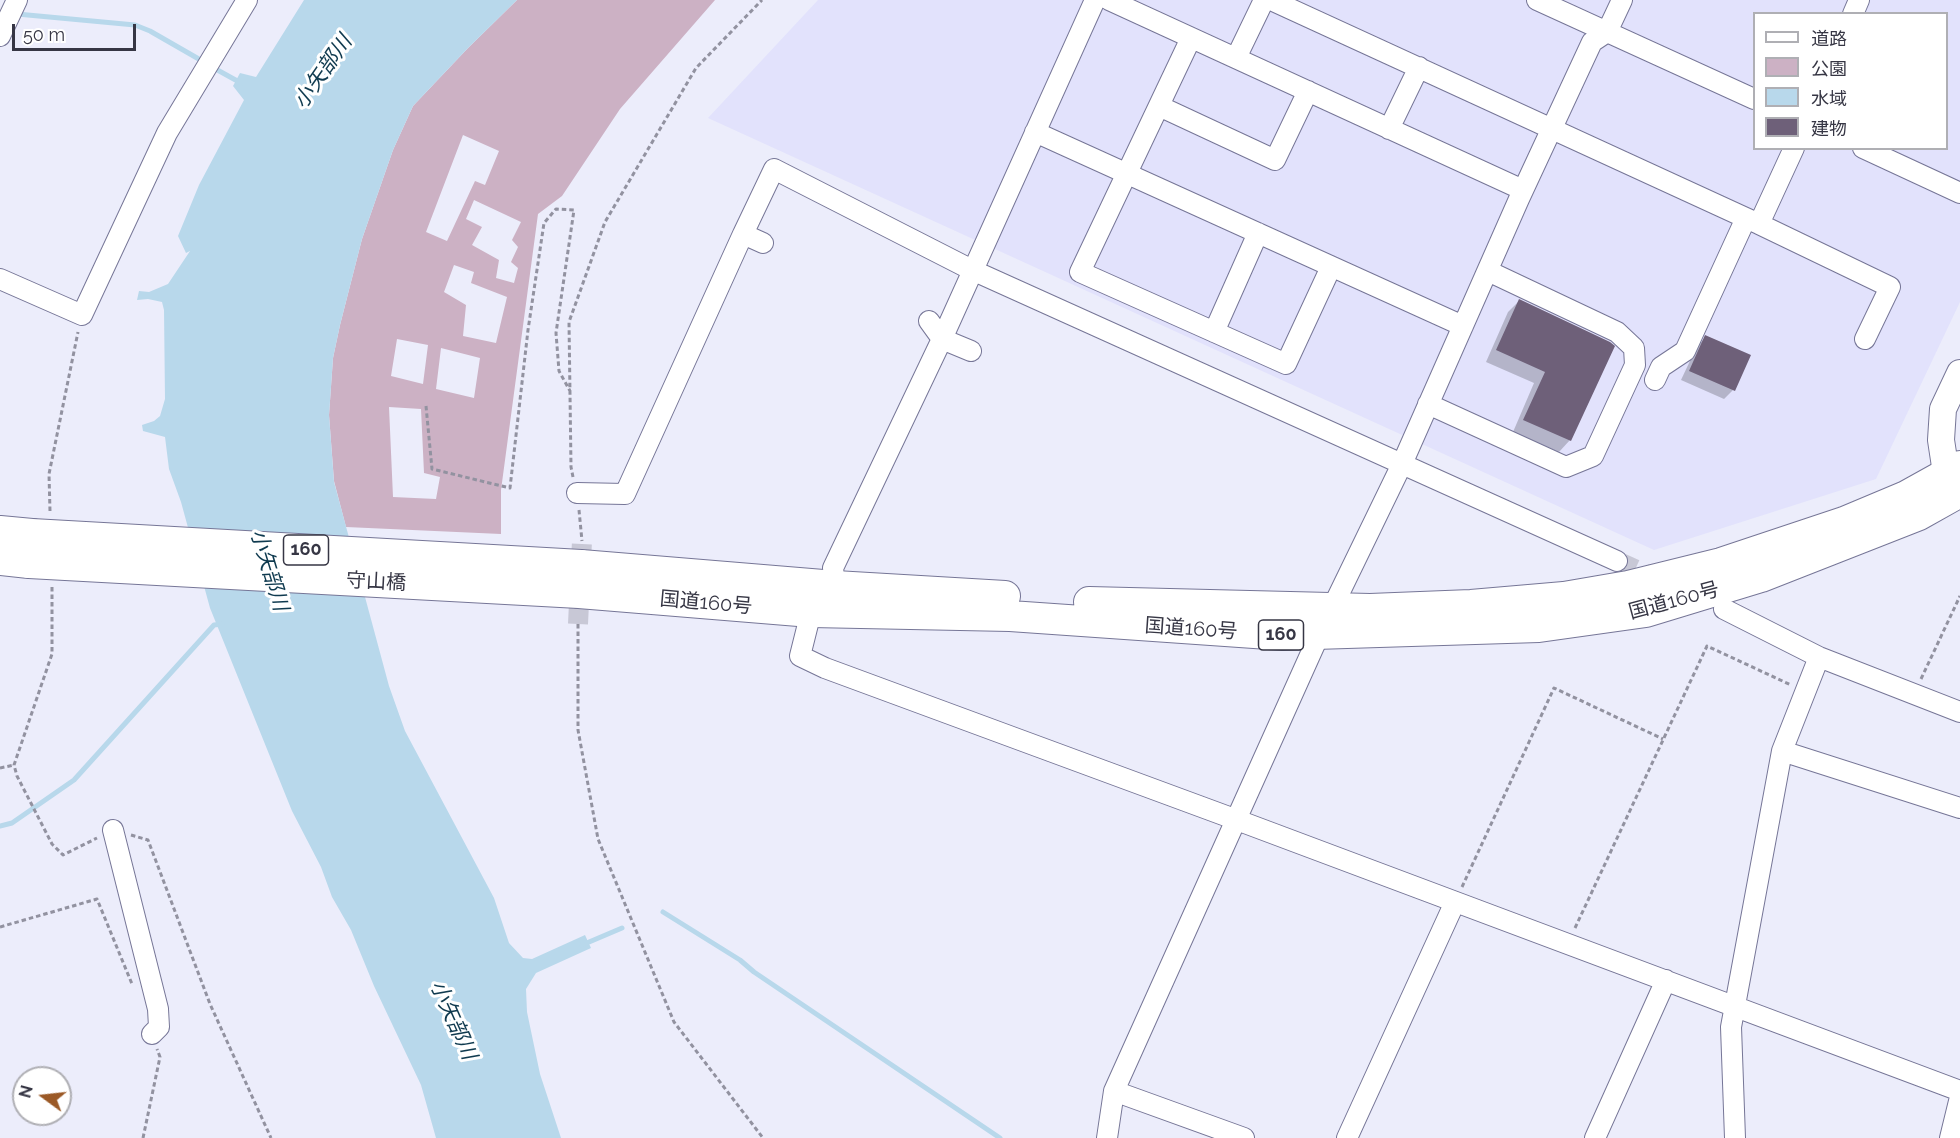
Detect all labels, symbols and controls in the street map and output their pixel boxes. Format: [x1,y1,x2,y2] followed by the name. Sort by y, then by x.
[15,12,140,50] scale bar
[1753,12,1948,150] legend
[23,24,65,45] text: 50 m
[1811,28,1847,49] text: 道路
[289,30,357,114] water label: 小矢部川
[1811,58,1847,79] text: 公園
[1811,88,1847,109] text: 水域
[1811,118,1847,139] text: 建物
[245,526,293,614] water label: 小矢部川
[284,535,328,565] road number: 160
[345,568,407,596] street label: 守山橋
[1626,577,1722,625] street label: 国道160号
[659,587,753,619] street label: 国道160号
[1144,614,1238,644] street label: 国道160号
[1258,620,1304,650] road number: 160
[424,977,482,1063] water label: 小矢部川
[12,1066,72,1126] north arrow
[15,1083,37,1100] text: N

